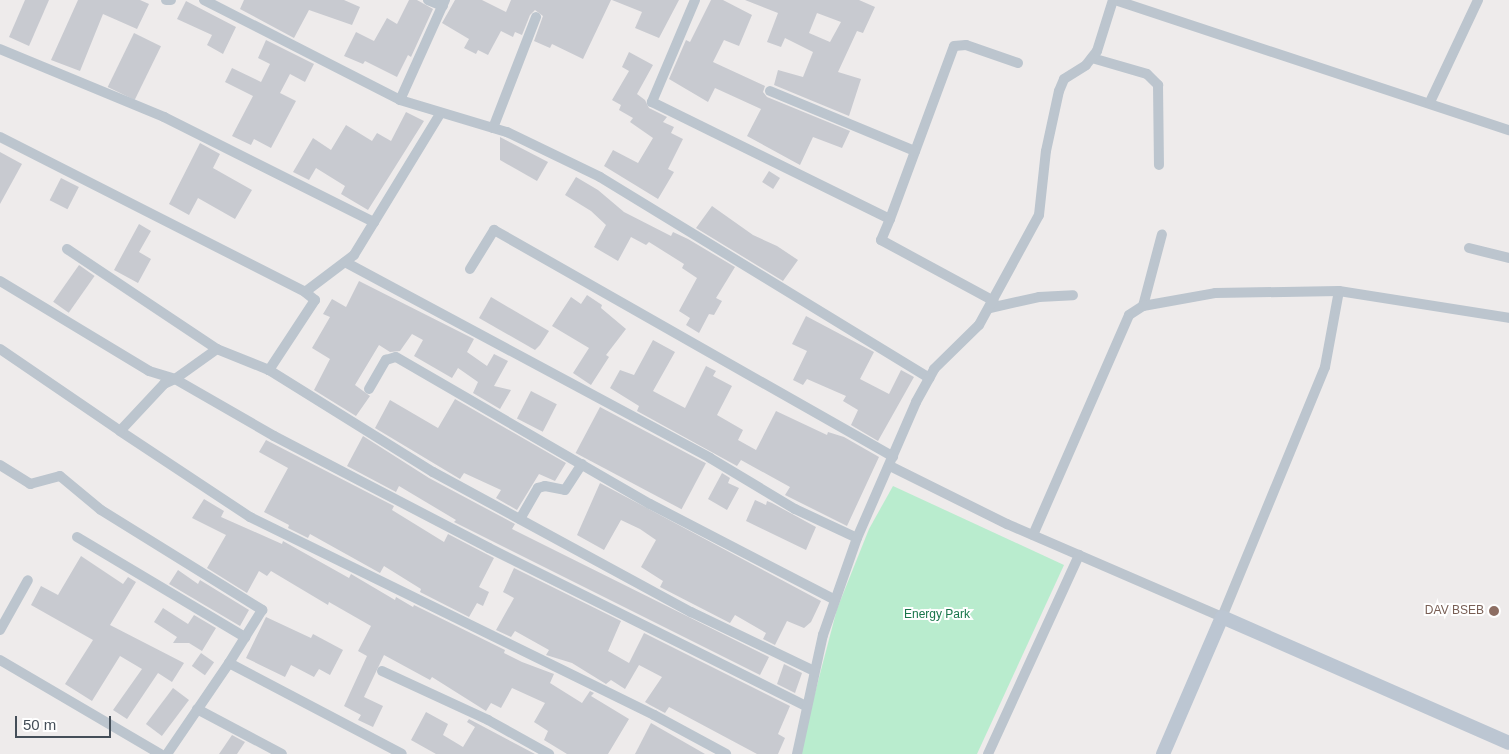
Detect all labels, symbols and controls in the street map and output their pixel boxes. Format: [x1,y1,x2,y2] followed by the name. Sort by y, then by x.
[1425,604,1484,618] place label: DAV BSEB
[1488,605,1500,617] marker: DAV BSEB
[904,608,970,622] park label: Energy Park
[18,706,114,738] scale bar
[23,716,56,733] text: 50 m

